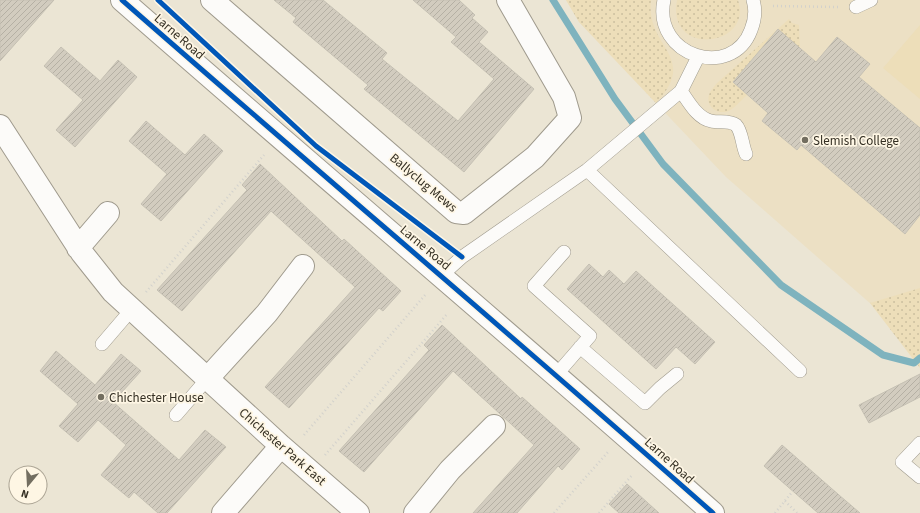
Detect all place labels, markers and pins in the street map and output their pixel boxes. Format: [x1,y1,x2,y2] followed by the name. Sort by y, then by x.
[813,132,899,150] place label: Slemish College
[800,135,810,145] marker: Slemish College
[109,389,204,407] place label: Chichester House
[96,392,106,402] marker: Chichester House

